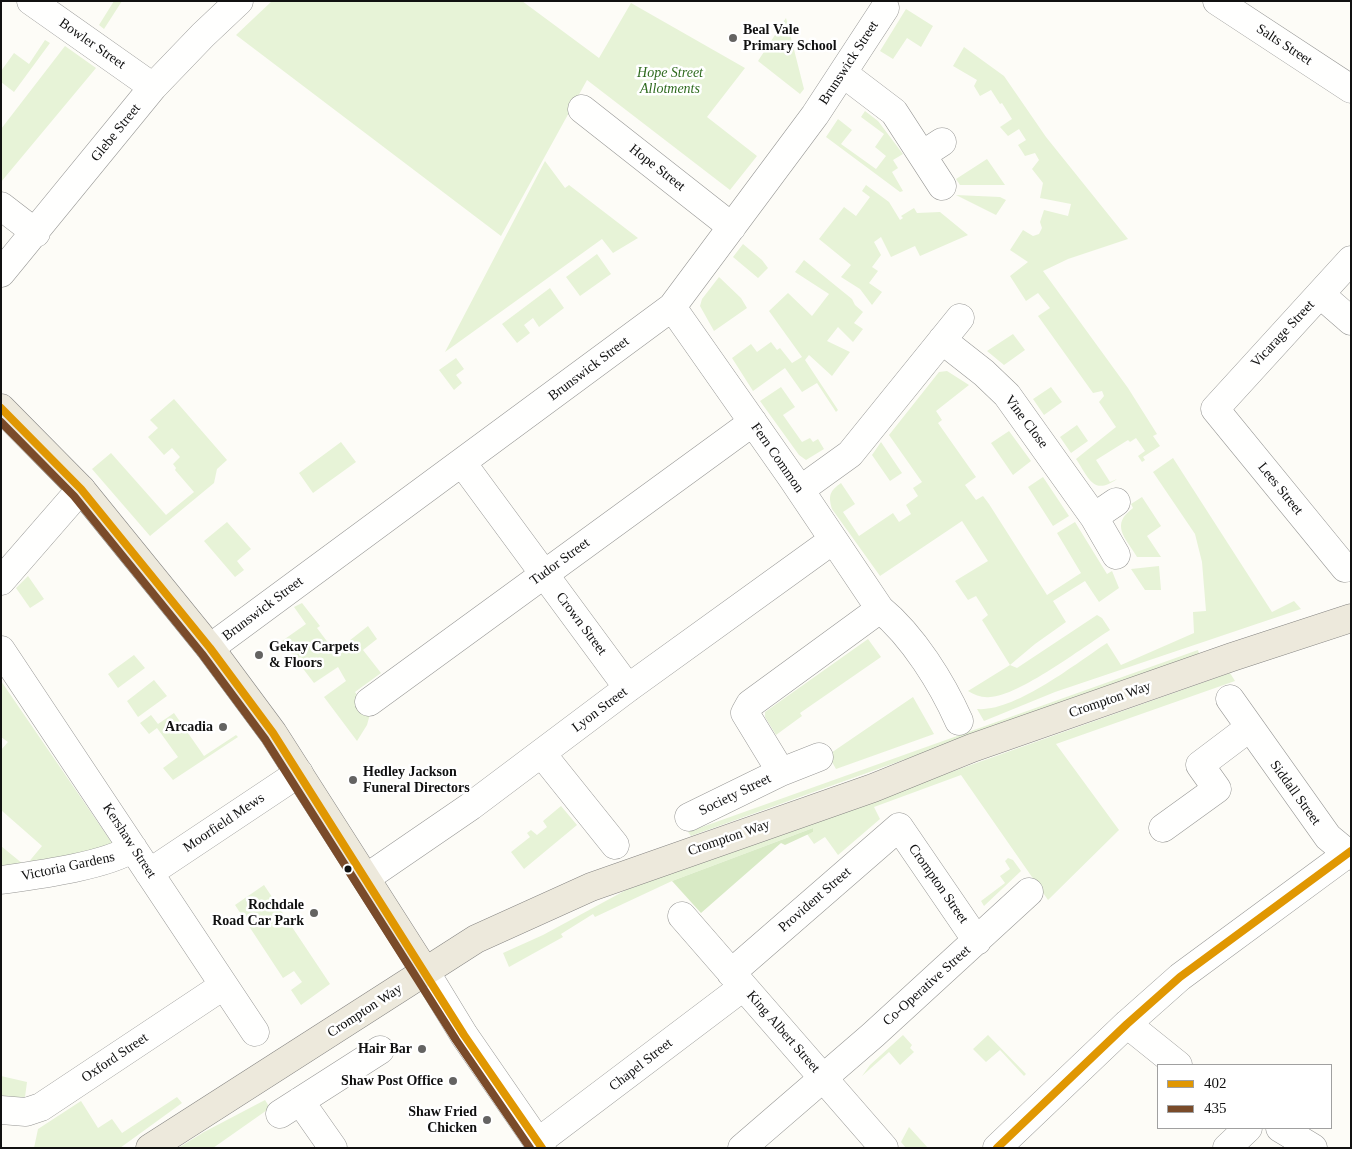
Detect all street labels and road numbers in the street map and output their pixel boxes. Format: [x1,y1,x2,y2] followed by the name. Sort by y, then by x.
[55,15,129,73] street label: Bowler Street
[816,18,882,108] street label: Brunswick Street
[1253,21,1315,69] street label: Salts Street
[88,101,144,165] street label: Glebe Street
[626,141,688,195] street label: Hope Street
[1248,297,1318,371] street label: Vicarage Street
[545,333,633,405] street label: Brunswick Street
[1001,392,1051,452] street label: Vine Close
[747,420,807,496] street label: Fern Common
[1254,459,1306,519] street label: Lees Street
[527,535,593,589] street label: Tudor Street
[219,573,307,645] street label: Brunswick Street
[552,589,610,659] street label: Crown Street
[1067,678,1153,722] street label: Crompton Way
[569,684,631,736] street label: Lyon Street
[1266,757,1324,829] street label: Siddall Street
[696,770,774,820] street label: Society Street
[180,790,268,856] street label: Moorfield Mews
[99,800,159,882] street label: Kershaw Street
[686,816,772,860] street label: Crompton Way
[904,841,972,927] street label: Crompton Street
[20,849,116,885] street label: Victoria Gardens
[775,864,855,936] street label: Provident Street
[880,942,974,1030] street label: Co-Operative Street
[325,981,405,1041] street label: Crompton Way
[743,987,823,1077] street label: King Albert Street
[79,1030,151,1086] street label: Oxford Street
[606,1035,676,1095] street label: Chapel Street

